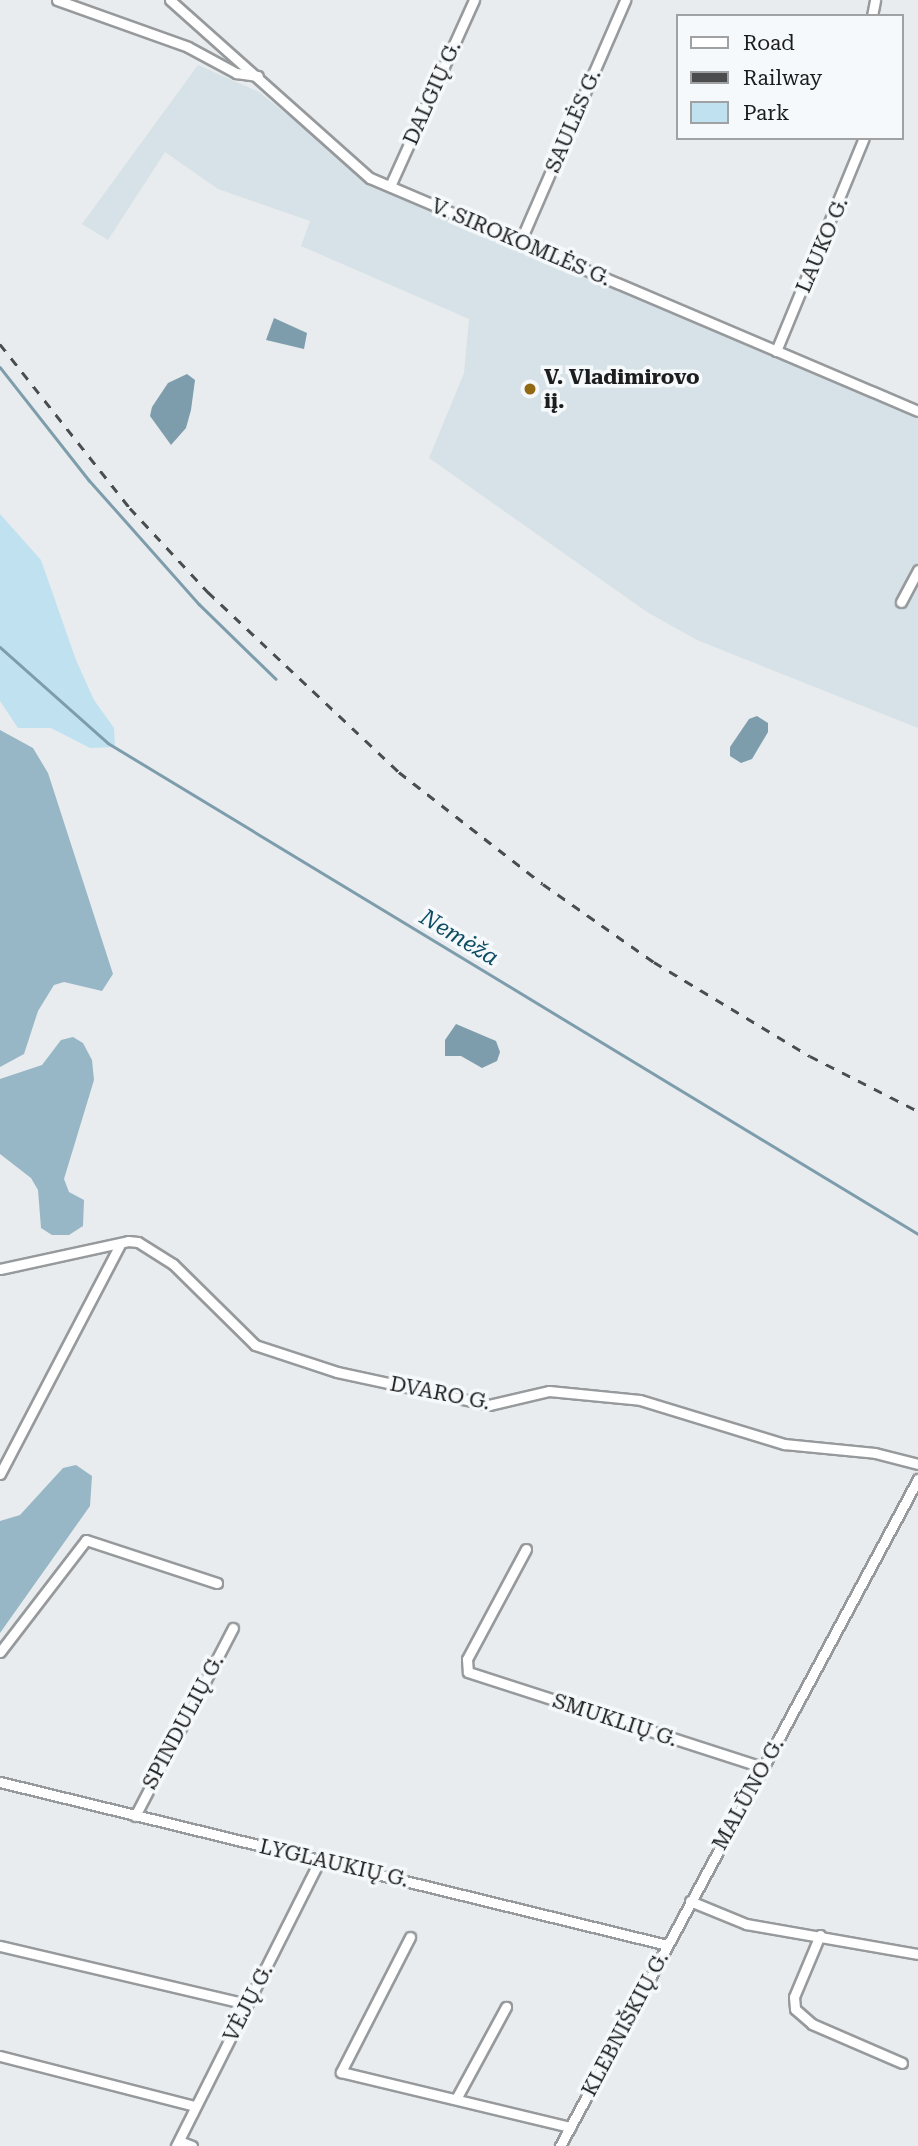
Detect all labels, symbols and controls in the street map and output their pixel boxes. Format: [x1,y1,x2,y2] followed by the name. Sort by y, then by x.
[676,14,904,140] legend
[743,31,795,55] text: Road
[398,37,466,149] street label: DALGIŲ G.
[540,66,606,176] street label: SAULĖS G.
[743,66,822,90] text: Railway
[743,101,789,125] text: Park
[427,193,615,291] street label: V. SIROKOMLĖS G.
[791,193,853,297] street label: LAUKO G.
[544,364,700,414] place label: V. Vladimirovo iį.
[522,381,538,397] marker: V. Vladimirovo iį.
[415,904,503,972] water label: Nemėža
[388,1371,492,1415] street label: DVARO G.
[137,1651,229,1793] street label: SPINDULIŲ G.
[550,1688,680,1752] street label: SMUKLIŲ G.
[707,1734,789,1854] street label: MALŪNO G.
[257,1834,411,1892] street label: LYGLAUKIŲ G.
[576,1947,674,2101] street label: KLEBNIŠKIŲ G.
[218,1960,278,2046] street label: VĖJŲ G.

